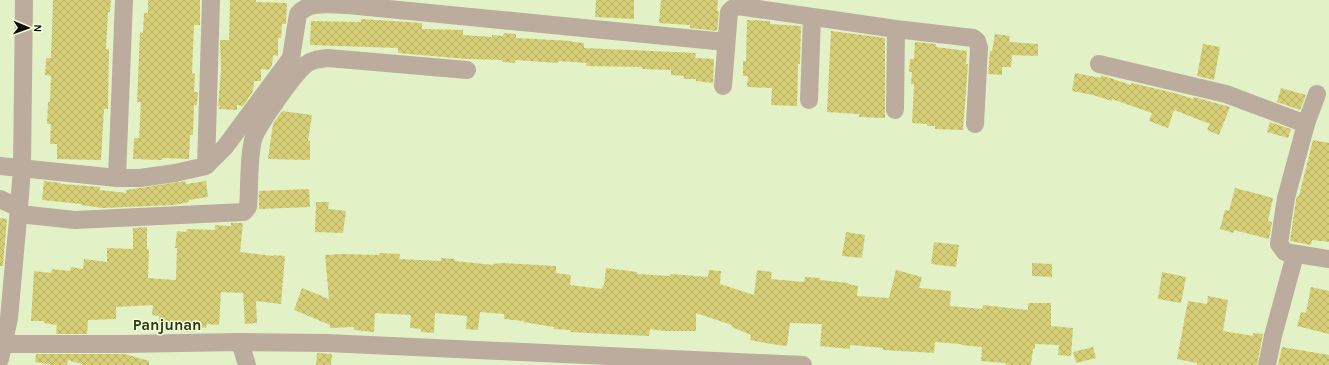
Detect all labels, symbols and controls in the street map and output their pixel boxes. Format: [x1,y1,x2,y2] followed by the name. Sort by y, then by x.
[8,8,48,48] north arrow
[31,24,44,33] text: N
[133,316,201,334] district label: Panjunan

